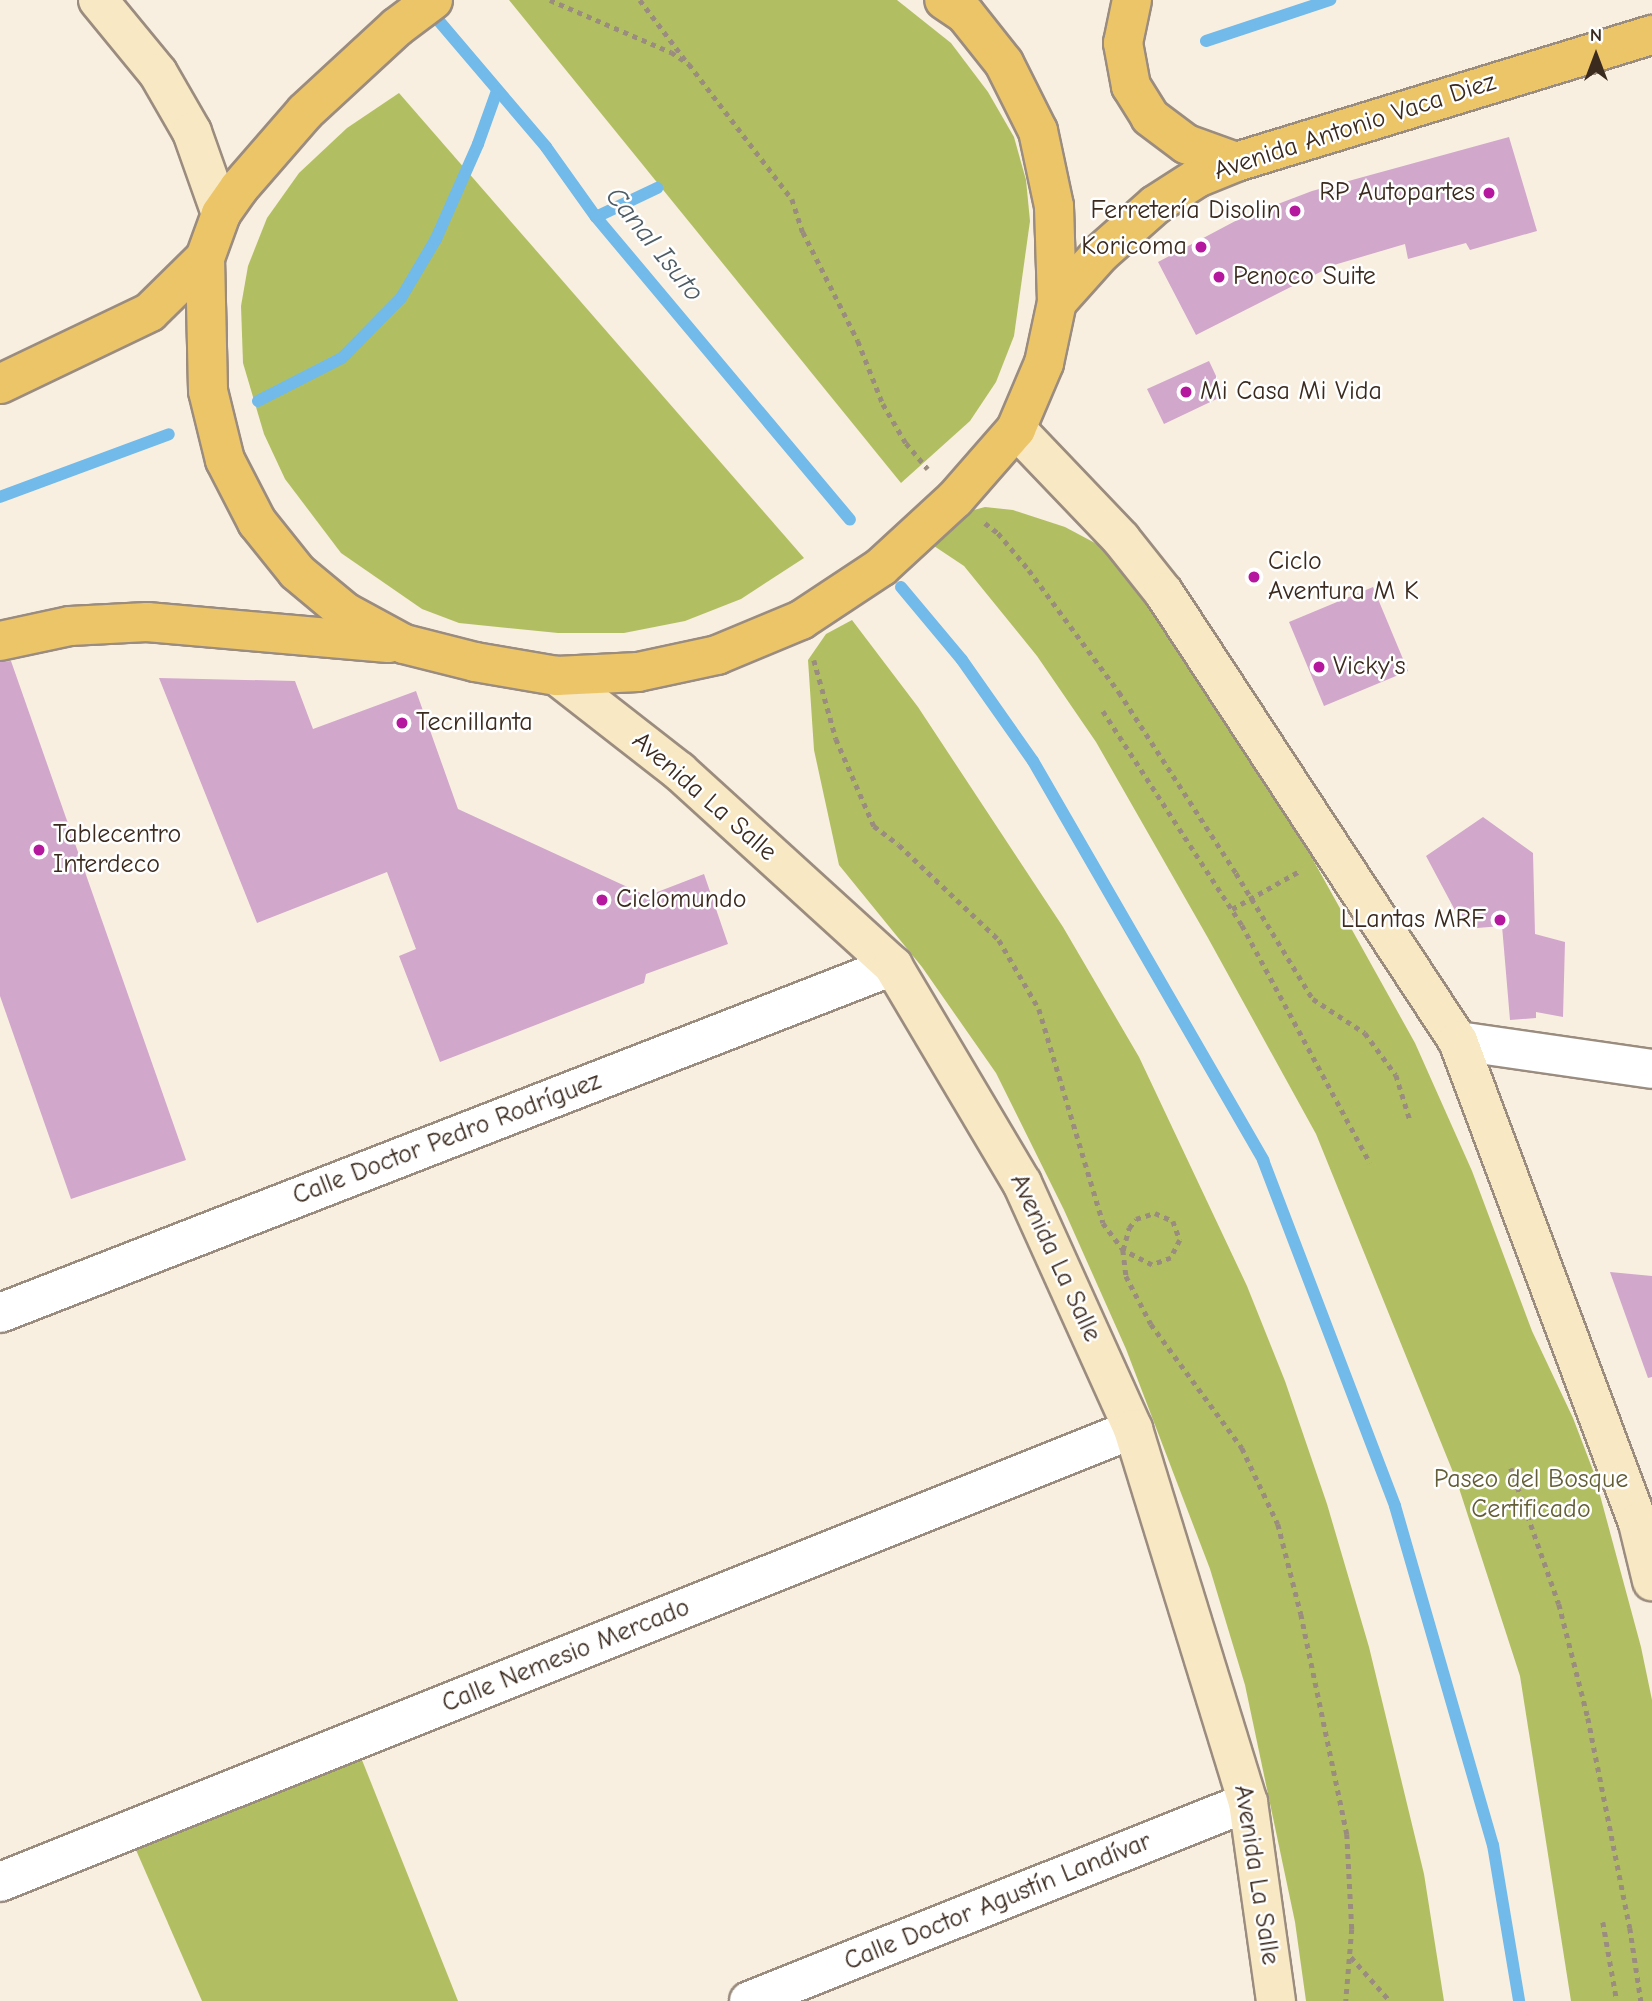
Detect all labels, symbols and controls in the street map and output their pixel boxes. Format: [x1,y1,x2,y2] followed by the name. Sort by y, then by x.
[1561,21,1631,91] north arrow
[1590,24,1602,46] text: N
[1210,67,1500,187] street label: Avenida Antonio Vaca Diez
[1319,177,1475,209] place label: RP Autopartes
[599,180,711,308] water label: Canal Isuto
[1481,185,1497,201] marker: RP Autopartes
[1090,195,1281,227] place label: Ferretería Disolin
[1287,203,1303,219] marker: Ferretería Disolin
[1081,231,1187,263] place label: Koricoma
[1193,239,1209,255] marker: Koricoma
[1233,261,1376,293] place label: Penoco Suite
[1211,269,1227,285] marker: Penoco Suite
[1200,376,1382,408] place label: Mi Casa Mi Vida
[1178,384,1194,400] marker: Mi Casa Mi Vida
[1268,546,1419,608] place label: Ciclo Aventura M K
[1246,569,1262,585] marker: Ciclo Aventura M K
[1333,651,1405,683] place label: Vicky's
[1311,659,1327,675] marker: Vicky's
[416,707,533,739] place label: Tecnillanta
[394,715,410,731] marker: Tecnillanta
[625,726,783,868] street label: Avenida La Salle
[53,819,181,880] place label: Tablecentro Interdeco
[31,842,47,858] marker: Tablecentro Interdeco
[616,884,747,916] place label: Ciclomundo
[594,892,610,908] marker: Ciclomundo
[1341,904,1486,936] place label: LLantas MRF
[1492,912,1508,928] marker: LLantas MRF
[289,1066,605,1212] street label: Calle Doctor Pedro Rodríguez
[1003,1169,1107,1347] street label: Avenida La Salle
[1434,1464,1628,1526] park label: Paseo del Bosque Certificado
[438,1592,694,1720] street label: Calle Nemesio Mercado
[1226,1783,1286,1967] street label: Avenida La Salle
[840,1826,1156,1978] street label: Calle Doctor Agustín Landívar

